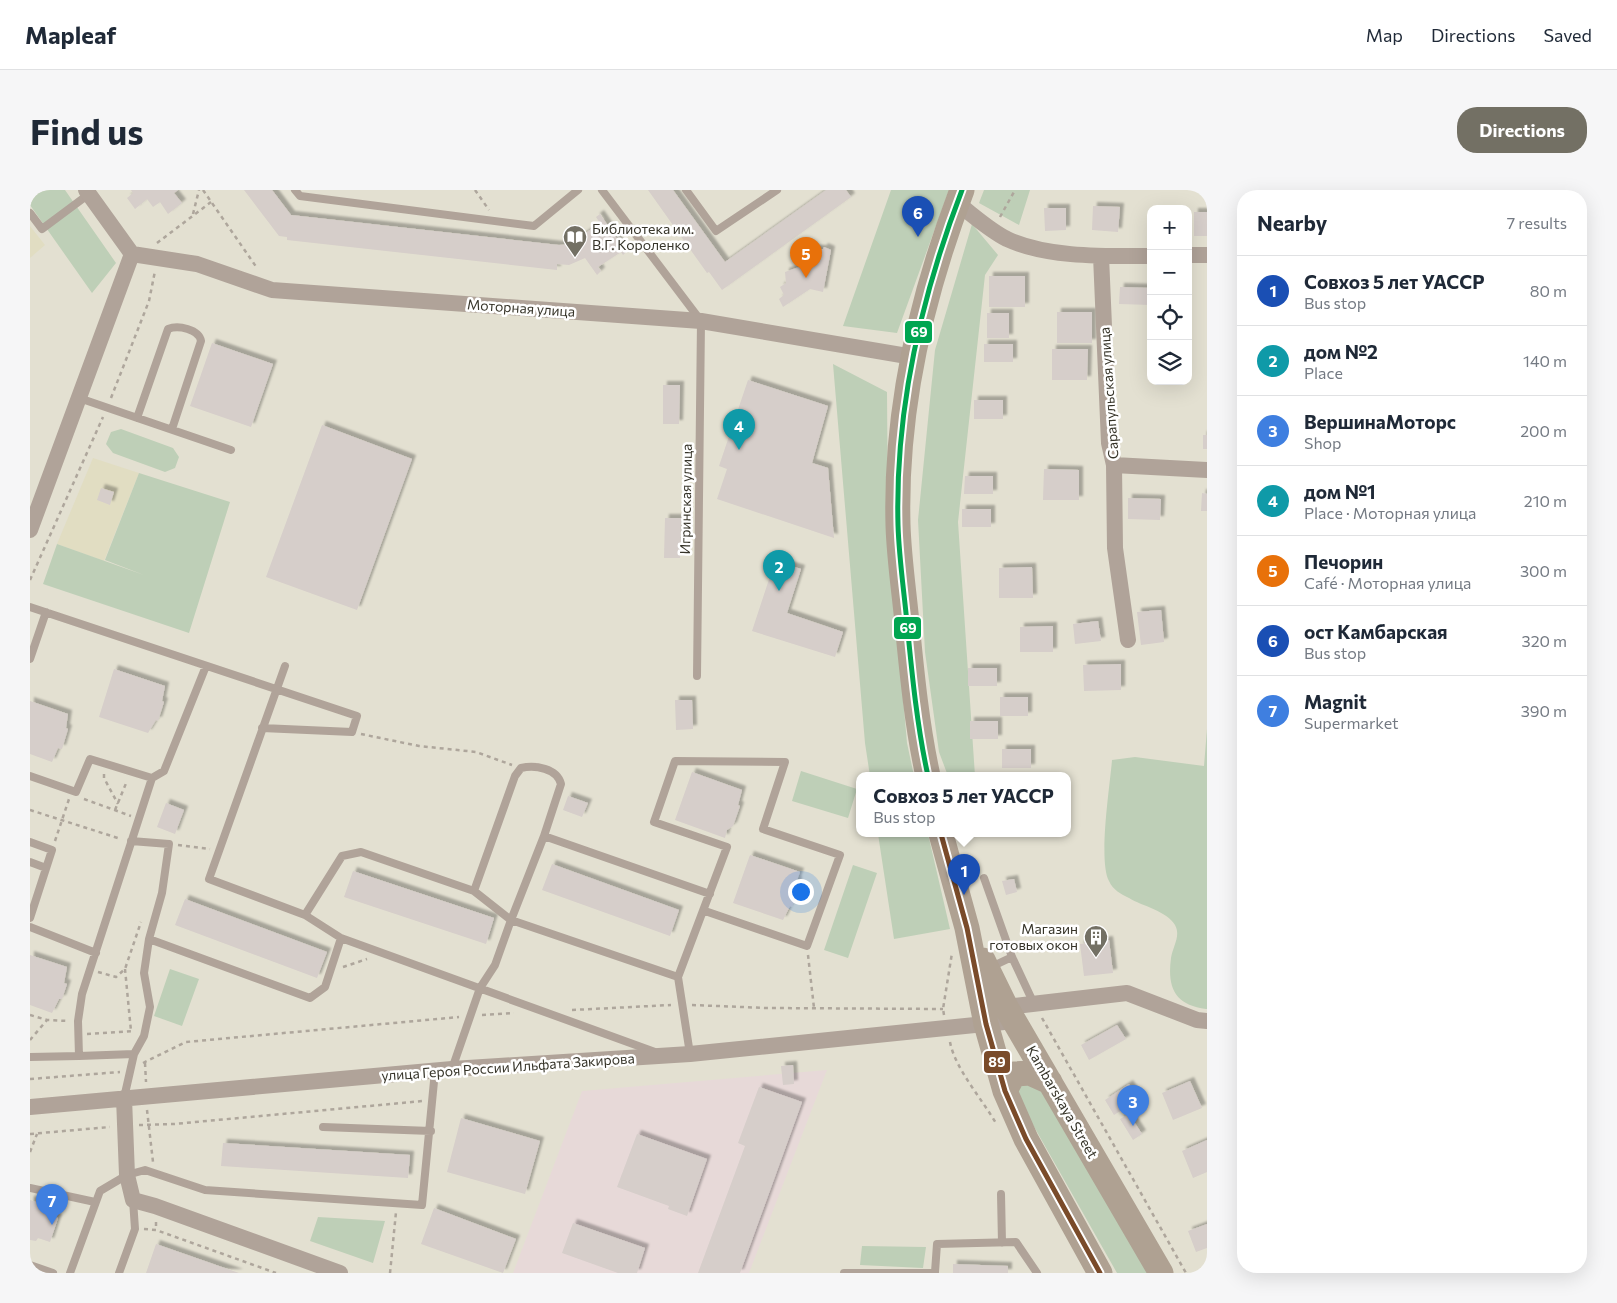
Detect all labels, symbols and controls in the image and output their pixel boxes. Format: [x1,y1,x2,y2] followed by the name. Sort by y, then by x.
[25,20,116,49] text: Mapleaf
[1366,24,1403,46] text: Map
[1431,24,1515,46] text: Directions
[1543,24,1592,46] text: Saved
[1457,107,1587,153] button: Directions
[30,109,144,152] text: Find us
[902,196,934,237] pin: 6
[1147,205,1192,385] map controls
[1147,205,1192,250] button: +
[1257,210,1327,235] text: Nearby
[1507,213,1567,232] text: 7 results
[592,220,694,253] place label: Библиотека им. В.Г. Короленко
[562,224,588,258] library icon: Библиотека им. В.Г. Короленко
[790,237,822,278] pin: 5
[1147,250,1192,295] button: −
[1304,270,1485,293] text: Совхоз 5 лет УАССР
[1269,281,1277,300] text: 1
[1530,281,1567,300] text: 80 m
[1304,293,1366,312] text: Bus stop
[466,295,576,320] street label: Моторная улица
[1147,295,1192,340] button: locate
[904,320,933,344] line badge: 69
[910,323,928,340] text: 69
[1095,326,1122,460] street label: Сарапульская улица
[1147,340,1192,385] button: layers
[1304,340,1378,363] text: дом №2
[1268,351,1278,370] text: 2
[1523,351,1567,370] text: 140 m
[1304,363,1343,382] text: Place
[723,409,755,450] pin: 4
[1304,410,1456,433] text: ВершинаМоторс
[1268,421,1278,440] text: 3
[1520,421,1567,440] text: 200 m
[1304,433,1342,452] text: Shop
[676,443,695,555] street label: Игринская улица
[1304,480,1376,503] text: дом №1
[1268,491,1278,510] text: 4
[1524,491,1567,510] text: 210 m
[1304,503,1476,522] text: Place · Моторная улица
[763,550,795,591] pin: 2
[1304,550,1383,573] text: Печорин
[1268,561,1278,580] text: 5
[1520,561,1567,580] text: 300 m
[1304,573,1471,592] text: Café · Моторная улица
[893,616,922,640] line badge: 69
[899,619,917,636] text: 69
[1304,620,1448,643] text: ост Камбарская
[1268,631,1278,650] text: 6
[1522,631,1567,650] text: 320 m
[1304,643,1366,662] text: Bus stop
[1304,690,1367,713] text: Magnit
[1269,701,1277,720] text: 7
[1521,701,1567,720] text: 390 m
[1304,713,1399,732] text: Supermarket
[856,772,1071,837] popup
[873,784,1054,807] text: Совхоз 5 лет УАССР
[873,807,935,826] text: Bus stop
[948,854,980,895] pin: 1
[788,879,814,905] your location
[989,920,1078,953] place label: Магазин готовых окон
[1083,924,1109,958] building icon: Магазин готовых окон
[1023,1042,1102,1162] street label: Kambarskaya Street
[381,1049,635,1084] street label: улица Героя России Ильфата Закирова
[983,1050,1011,1074] line badge: 89
[988,1053,1006,1070] text: 89
[1117,1085,1149,1126] pin: 3
[36,1184,68,1225] pin: 7

